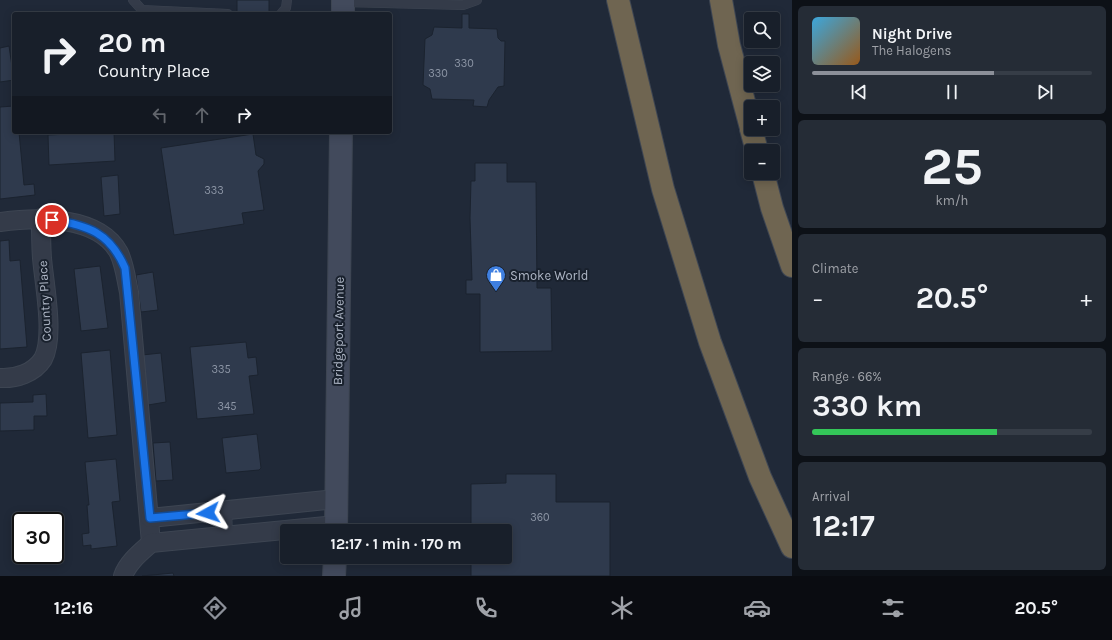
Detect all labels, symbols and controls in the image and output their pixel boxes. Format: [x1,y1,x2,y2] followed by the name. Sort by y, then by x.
[744,12,780,180] map controls
[744,12,780,48] button: search
[872,25,952,43] text: Night Drive
[98,26,166,59] text: 20 m
[32,28,84,80] icon: right
[872,43,951,58] text: The Halogens
[744,56,780,92] button: layers
[454,57,474,70] house number: 330
[98,60,210,82] text: Country Place
[428,67,448,80] house number: 330
[848,81,870,103] icon: previous
[941,81,963,103] icon: pause
[1034,81,1056,103] icon: next
[744,100,780,136] button: +
[149,104,171,126] icon: left
[191,104,213,126] icon: ahead
[233,104,255,126] icon: right
[921,136,983,197] text: 25
[744,144,780,180] button: −
[204,184,224,197] house number: 333
[936,193,968,208] text: km/h
[35,203,69,237] pin
[41,209,63,231] icon: arrive
[35,260,54,342] street label: Country Place
[812,261,858,276] text: Climate
[485,264,507,292] shop icon: Smoke World
[510,268,589,283] place label: Smoke World
[330,276,347,385] street label: Bridgeport Avenue
[916,280,988,316] text: 20.5°
[812,286,824,312] text: −
[1080,286,1092,312] text: +
[211,363,231,376] house number: 335
[812,369,882,384] text: Range · 66%
[812,388,922,424] text: 330 km
[218,400,236,413] house number: 345
[812,489,850,504] text: Arrival
[187,492,229,534] position arrow
[812,508,875,544] text: 12:17
[530,511,550,524] house number: 360
[12,512,64,564] speed limit sign: 30
[331,535,461,553] text: 12:17 · 1 min · 170 m
[201,594,229,622] icon: directions
[337,594,365,622] icon: music
[472,594,500,622] icon: phone
[608,594,636,622] icon: climate
[743,594,771,622] icon: car
[879,594,907,622] icon: filters
[54,597,93,619] text: 12:16
[1014,597,1058,619] text: 20.5°

